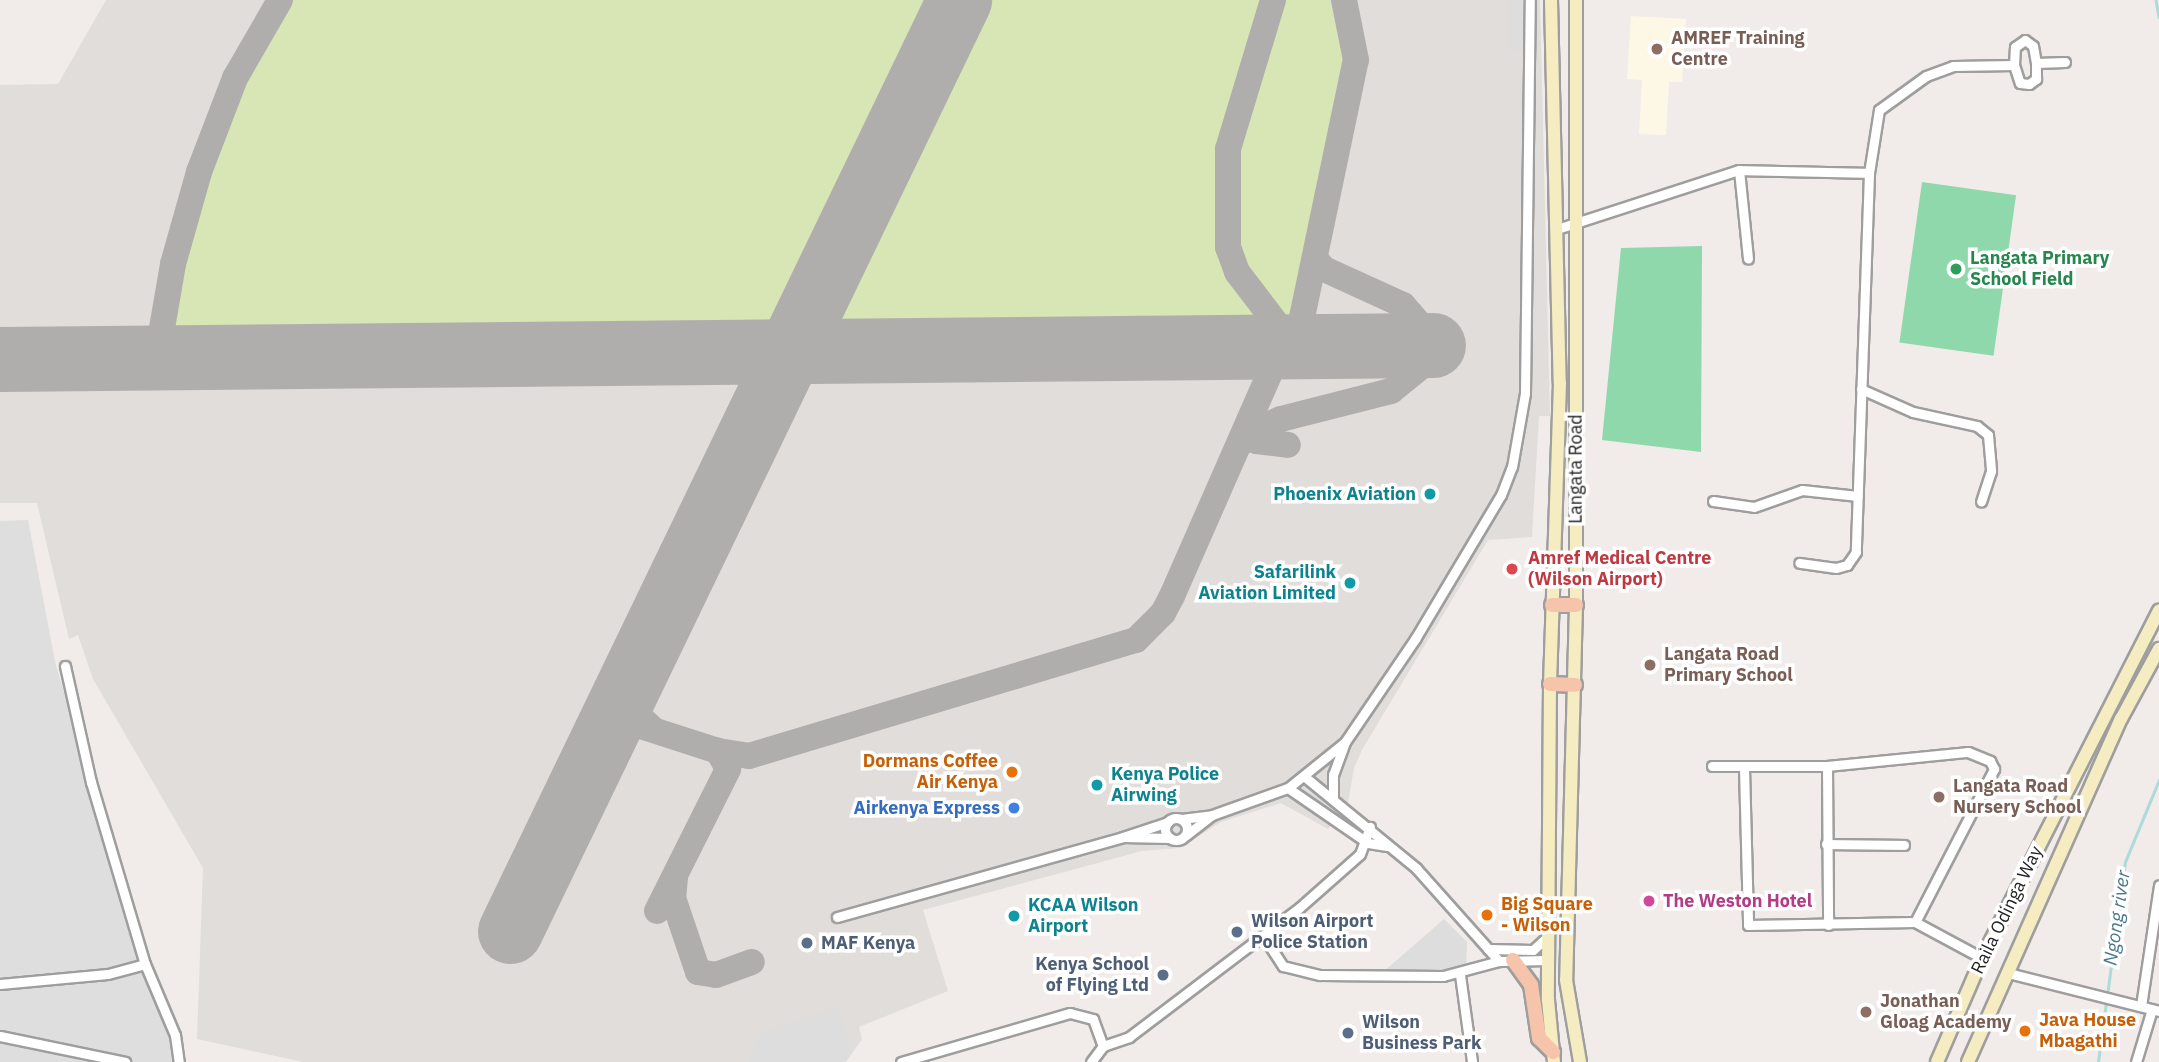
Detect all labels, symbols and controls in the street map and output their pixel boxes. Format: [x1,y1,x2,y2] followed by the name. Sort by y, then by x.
[1671,28,1805,70] place label: AMREF Training Centre
[1649,41,1665,57] marker: AMREF Training Centre
[1970,248,2109,290] place label: Langata Primary School Field
[1948,261,1964,277] marker: Langata Primary School Field
[1565,414,1587,524] street label: Langata Road
[1273,483,1416,505] place label: Phoenix Aviation
[1422,486,1438,502] marker: Phoenix Aviation
[1528,548,1711,590] place label: Amref Medical Centre (Wilson Airport)
[1502,559,1522,579] marker: Amref Medical Centre (Wilson Airport)
[1198,562,1336,604] place label: Safarilink Aviation Limited
[1342,575,1358,591] marker: Safarilink Aviation Limited
[1664,644,1793,686] place label: Langata Road Primary School
[1642,657,1658,673] marker: Langata Road Primary School
[863,751,998,794] place label: Dormans Coffee Air Kenya
[1004,764,1020,780] marker: Dormans Coffee Air Kenya
[1111,764,1219,806] place label: Kenya Police Airwing
[1953,776,2082,818] place label: Langata Road Nursery School
[1089,777,1105,793] marker: Kenya Police Airwing
[1931,789,1947,805] marker: Langata Road Nursery School
[854,797,1000,819] place label: Airkenya Express
[1006,800,1022,816] marker: Airkenya Express
[1967,842,2047,978] street label: Raila Odinga Way
[2099,869,2135,967] water label: Ngong river
[1663,890,1812,912] place label: The Weston Hotel
[1641,893,1657,909] marker: The Weston Hotel
[1501,894,1593,936] place label: Big Square - Wilson
[1028,895,1139,937] place label: KCAA Wilson Airport
[1479,907,1495,923] marker: Big Square - Wilson
[1006,908,1022,924] marker: KCAA Wilson Airport
[1251,911,1373,954] place label: Wilson Airport Police Station
[1229,924,1245,940] marker: Wilson Airport Police Station
[821,932,915,954] place label: MAF Kenya
[799,935,815,951] marker: MAF Kenya
[1035,954,1149,996] place label: Kenya School of Flying Ltd
[1155,967,1171,983] marker: Kenya School of Flying Ltd
[1880,991,2011,1034] place label: Jonathan Gloag Academy
[1858,1004,1874,1020] marker: Jonathan Gloag Academy
[2039,1010,2136,1052] place label: Java House Mbagathi
[1362,1012,1482,1054] place label: Wilson Business Park
[2017,1023,2033,1039] marker: Java House Mbagathi
[1340,1025,1356,1041] marker: Wilson Business Park

